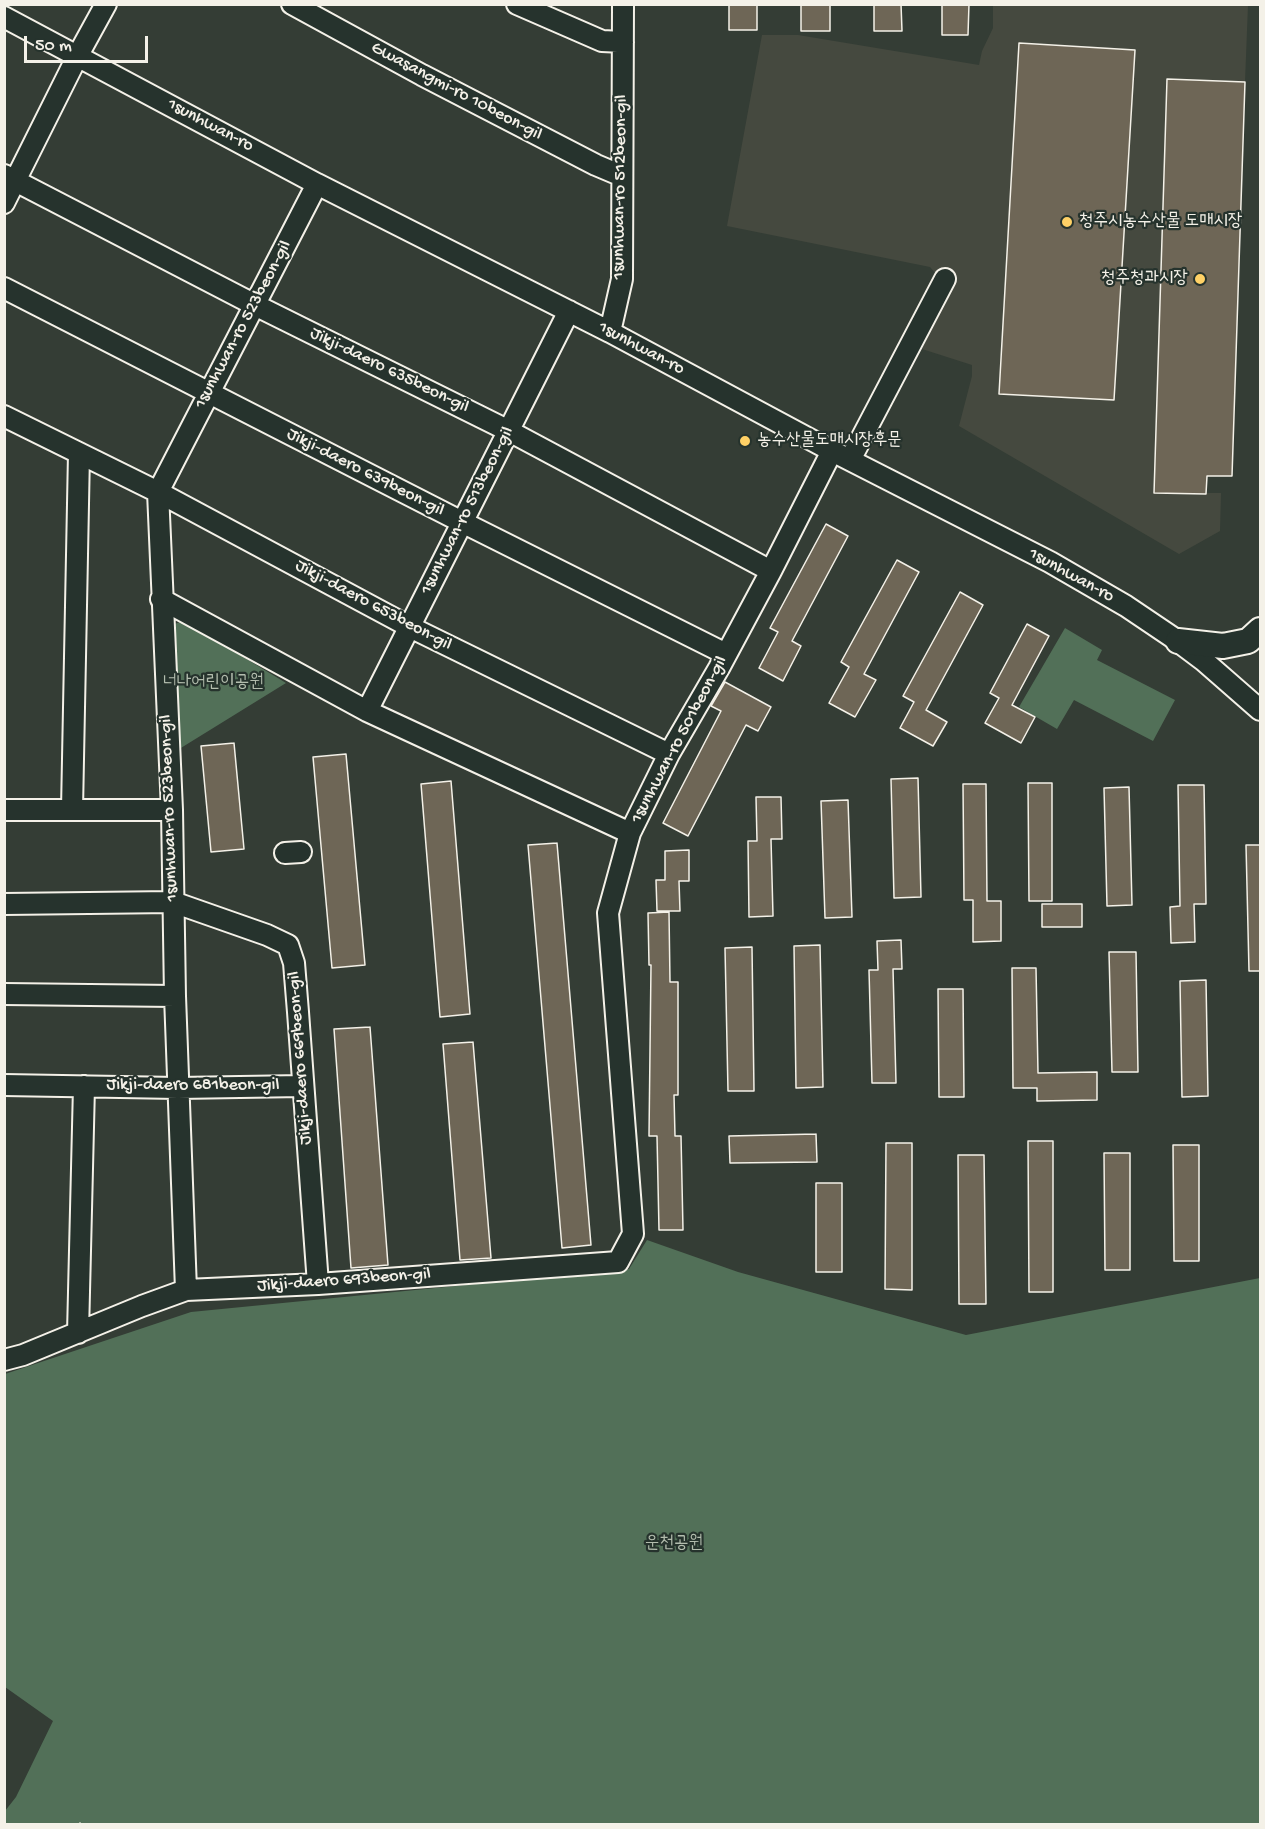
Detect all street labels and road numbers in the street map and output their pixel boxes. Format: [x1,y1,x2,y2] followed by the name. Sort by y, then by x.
[367,38,545,146] street label: Gwasangmi-ro 10beon-gil
[163,94,257,158] street label: 1sunhwan-ro
[609,94,633,280] street label: 1sunhwan-ro 512beon-gil
[191,237,297,413] street label: 1sunhwan-ro 523beon-gil
[594,317,688,381] street label: 1sunhwan-ro
[306,323,472,419] street label: Jikji-daero 635beon-gil
[283,424,447,522] street label: Jikji-daero 639beon-gil
[416,424,520,598] street label: 1sunhwan-ro 513beon-gil
[1024,544,1118,608] street label: 1sunhwan-ro
[291,556,455,656] street label: Jikji-daero 653beon-gil
[627,653,733,827] street label: 1sunhwan-ro 501beon-gil
[156,714,184,902] street label: 1sunhwan-ro 523beon-gil
[284,971,318,1145] street label: Jikji-daero 669beon-gil
[107,1075,279,1097] street label: Jikji-daero 681beon-gil
[256,1264,432,1298] street label: Jikji-daero 693beon-gil

